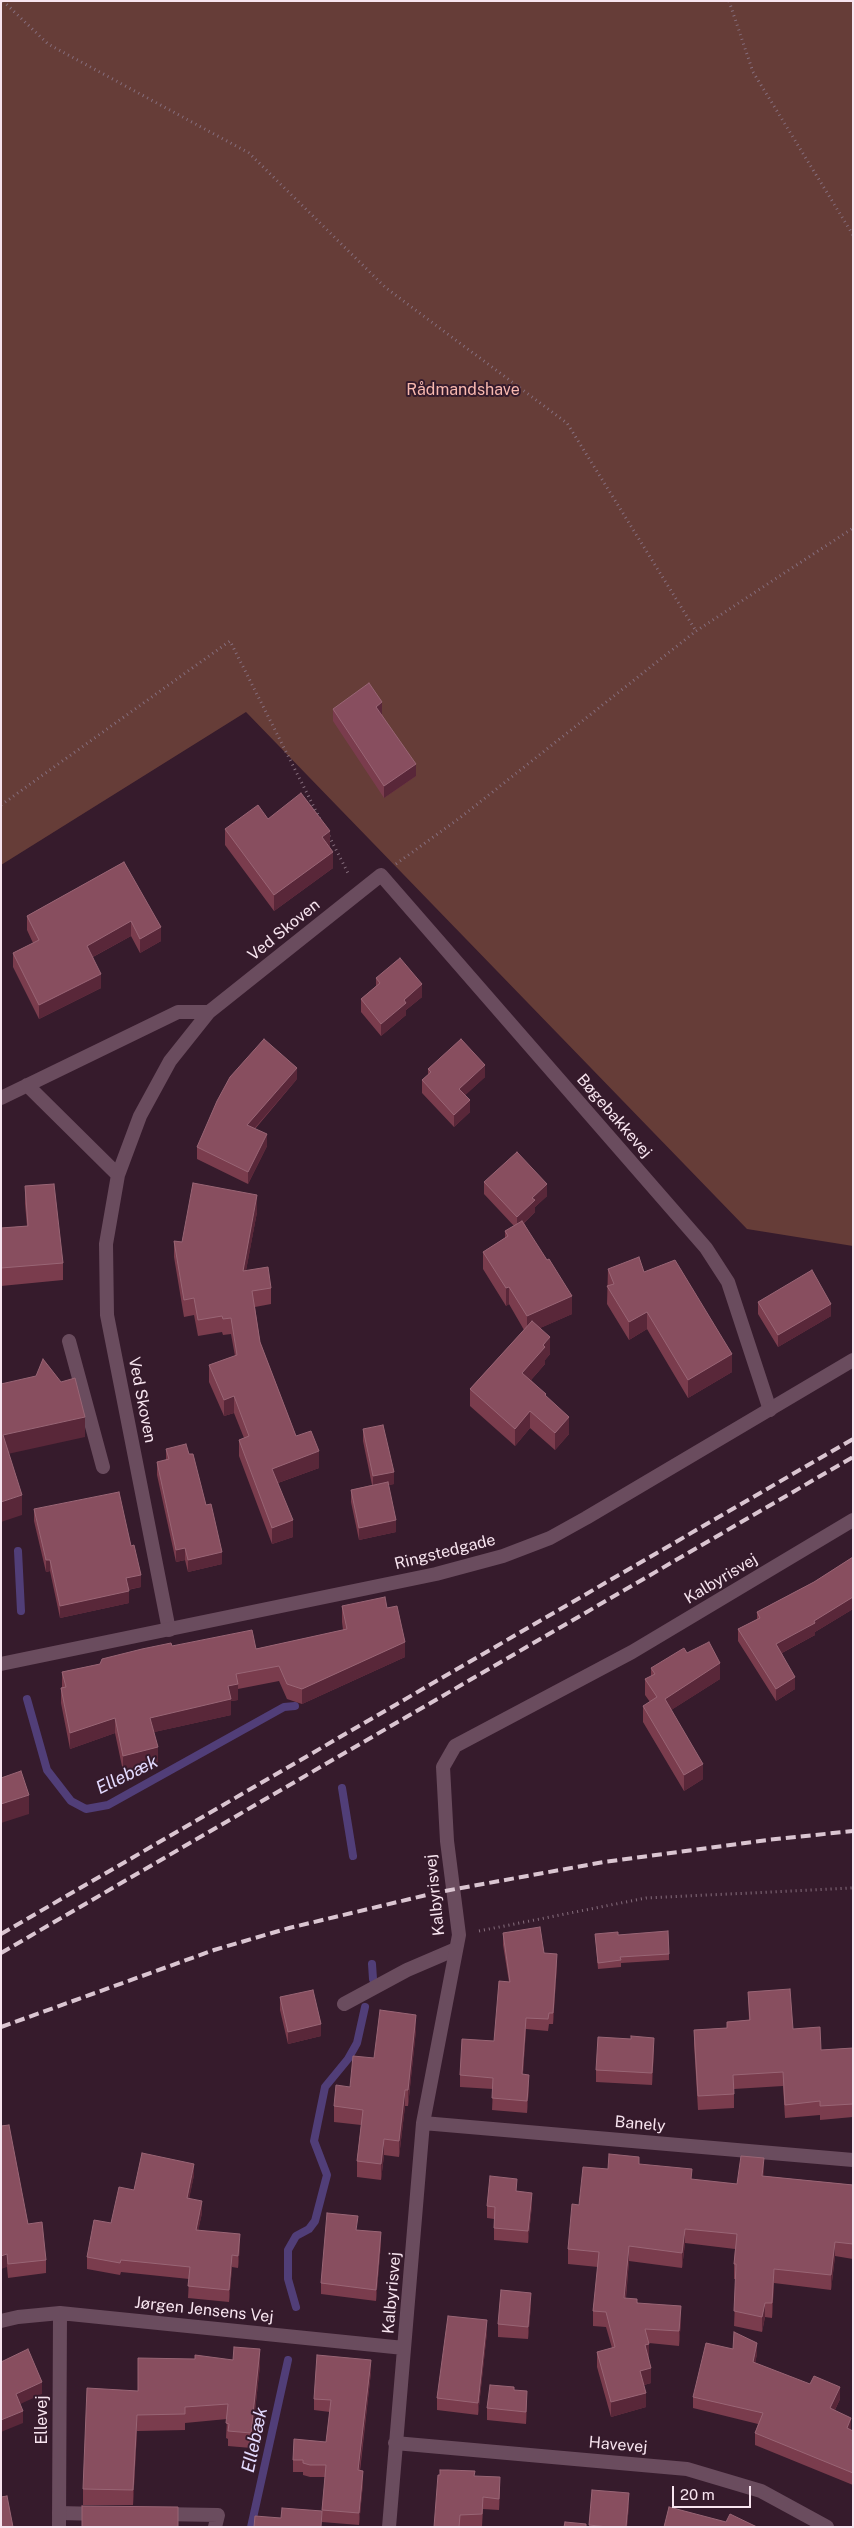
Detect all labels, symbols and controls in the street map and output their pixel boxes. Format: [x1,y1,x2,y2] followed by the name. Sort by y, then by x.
[406,380,520,400] park label: Rådmandshave
[244,895,324,965] street label: Ved Skoven
[572,1070,656,1162] street label: Bøgebakkevej
[124,1355,160,1445] street label: Ved Skoven
[393,1530,497,1574] street label: Ringstedgade
[681,1550,761,1608] street label: Kalbyrisvej
[93,1751,161,1799] water label: Ellebæk
[421,1853,449,1937] street label: Kalbyrisvej
[614,2112,666,2136] street label: Banely
[379,2251,405,2335] street label: Kalbyrisvej
[134,2293,274,2327] street label: Jørgen Jensens Vej
[32,2396,52,2444] street label: Ellevej
[238,2405,272,2475] water label: Ellebæk
[588,2433,648,2457] street label: Havevej
[674,2476,753,2508] scale bar
[680,2486,715,2503] text: 20 m

